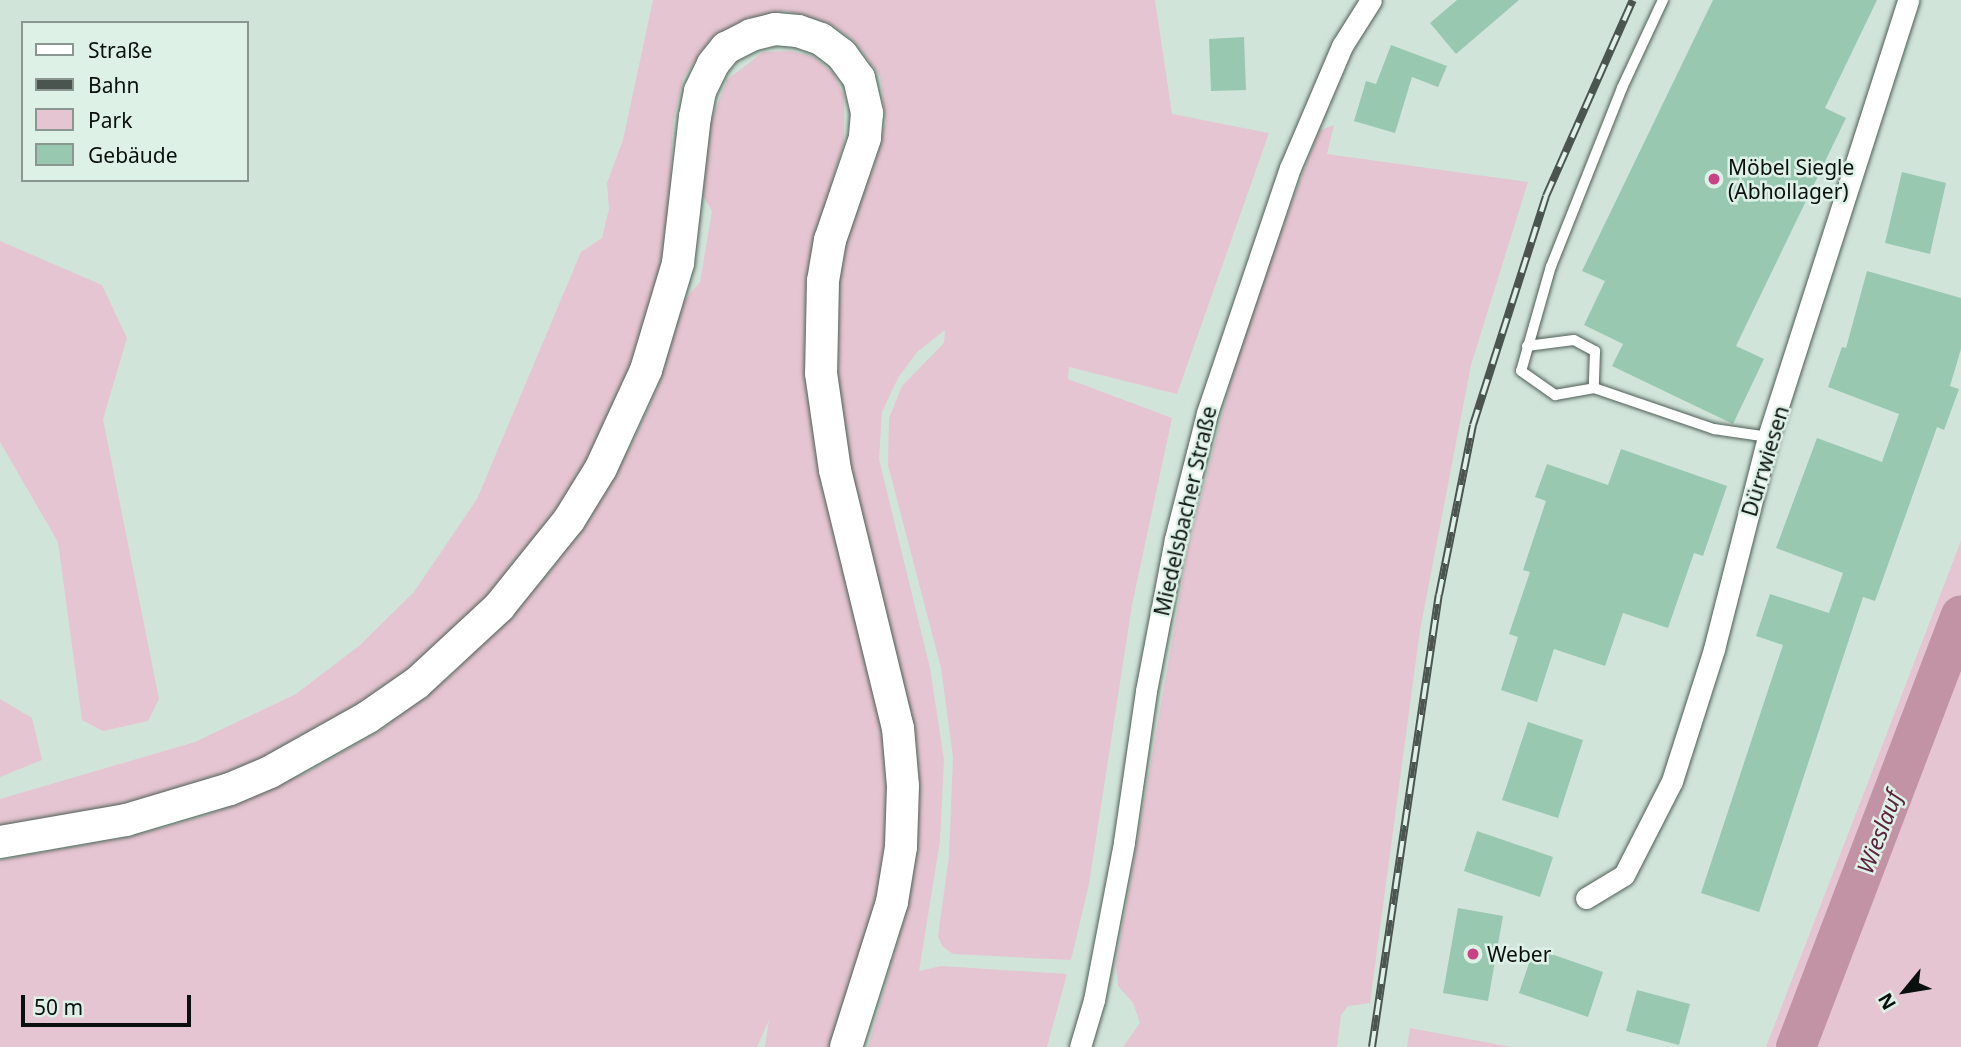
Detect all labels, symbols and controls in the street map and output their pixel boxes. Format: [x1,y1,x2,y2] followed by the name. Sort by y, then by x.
[21,21,248,182] legend
[88,36,152,64] text: Straße
[88,71,139,99] text: Bahn
[88,106,132,134] text: Park
[88,141,178,169] text: Gebäude
[1728,154,1854,204] place label: Möbel Siegle (Abhollager)
[1706,171,1722,187] marker: Möbel Siegle (Abhollager)
[1736,403,1794,519] street label: Dürrwiesen
[1149,404,1221,618] street label: Miedelsbacher Straße
[1851,787,1907,877] water label: Wieslauf
[1487,941,1551,967] place label: Weber
[1465,946,1481,962] marker: Weber
[1870,956,1940,1026] north arrow
[24,981,194,1025] scale bar
[1872,988,1902,1015] text: N
[34,993,83,1021] text: 50 m

